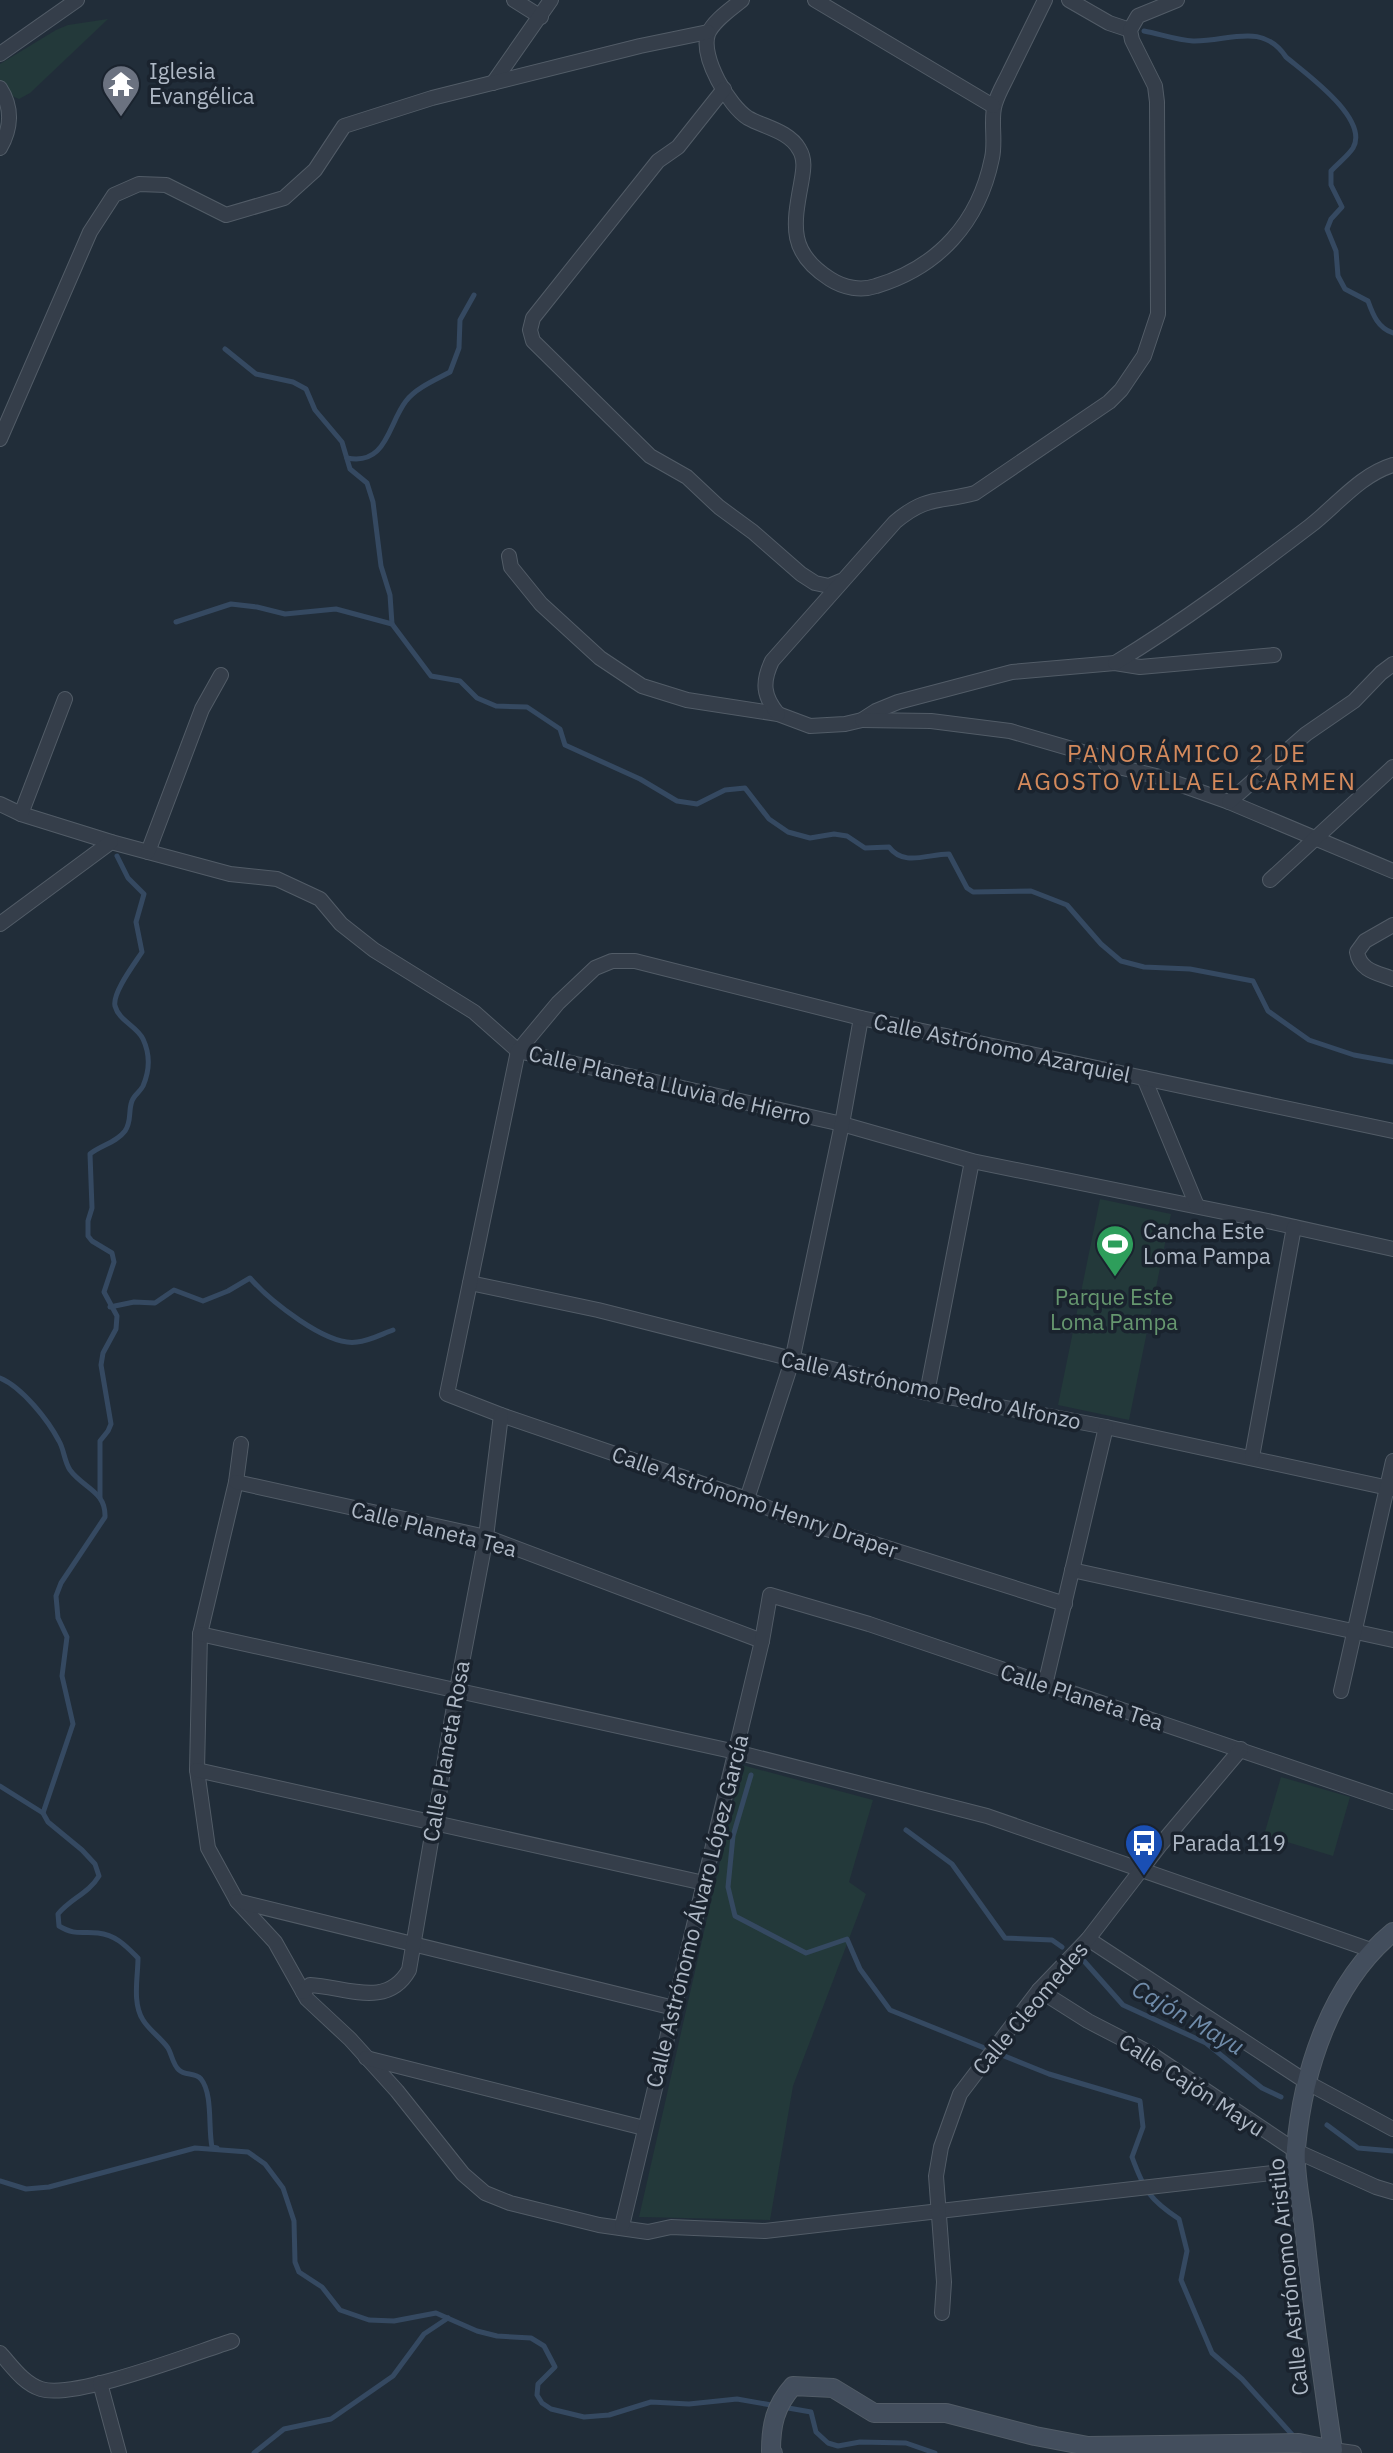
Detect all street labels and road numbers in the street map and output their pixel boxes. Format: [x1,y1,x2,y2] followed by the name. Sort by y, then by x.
[871,1006,1133,1089] street label: Calle Astrónomo Azarquiel
[526,1038,814,1131] street label: Calle Planeta Lluvia de Hierro
[778,1343,1084,1436] street label: Calle Astrónomo Pedro Alfonzo
[608,1439,902,1564] street label: Calle Astrónomo Henry Draper
[348,1494,520,1563] street label: Calle Planeta Tea
[997,1656,1168,1737] street label: Calle Planeta Tea
[415,1658,476,1844] street label: Calle Planeta Rosa
[639,1731,755,2091] street label: Calle Astrónomo Álvaro López García
[965,1935,1094,2080] street label: Calle Cleomedes
[1114,2027,1271,2143] street label: Calle Cajón Mayu
[1261,2157,1314,2397] street label: Calle Astrónomo Aristilo

